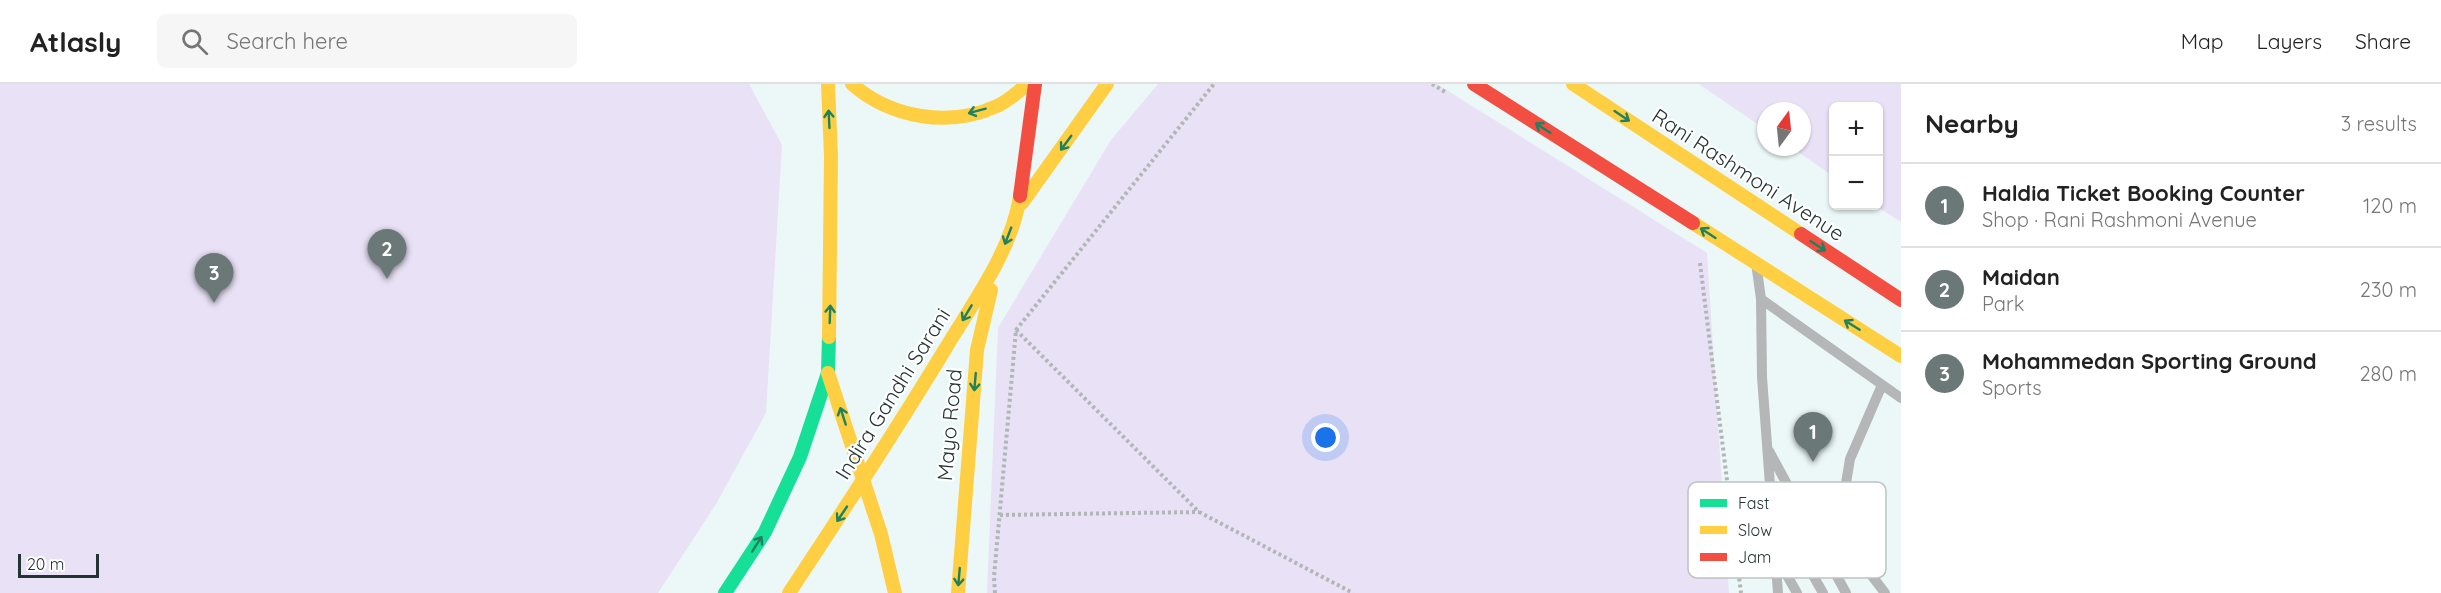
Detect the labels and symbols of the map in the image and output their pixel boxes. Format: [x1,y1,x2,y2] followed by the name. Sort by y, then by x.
[1648,102,1850,246] street label: Rani Rashmoni Avenue
[1757,102,1811,156] north arrow
[968,106,987,118] one-way arrow
[824,110,835,130] one-way arrow
[1613,110,1630,123] one-way arrow
[1535,122,1552,134] one-way arrow
[1059,135,1072,151] one-way arrow
[1002,226,1013,245] one-way arrow
[1699,227,1716,240] one-way arrow
[368,230,406,279] pin: 2
[1809,240,1825,252] one-way arrow
[194,254,234,303] pin: 3
[829,303,955,484] street label: Indira Gandhi Sarani
[961,304,973,321] one-way arrow
[824,305,835,325] one-way arrow
[1844,319,1860,331] one-way arrow
[931,368,967,482] street label: Mayo Road
[969,372,980,392] one-way arrow
[836,407,847,426] one-way arrow
[1794,412,1832,462] pin: 1
[1311,423,1340,452] your location
[1688,482,1886,578] legend
[1738,493,1769,513] text: Fast
[836,506,848,522] one-way arrow
[1738,520,1772,540] text: Slow
[751,536,763,553] one-way arrow
[1738,547,1771,567] text: Jam
[18,551,99,578] scale bar
[953,566,964,586] one-way arrow

